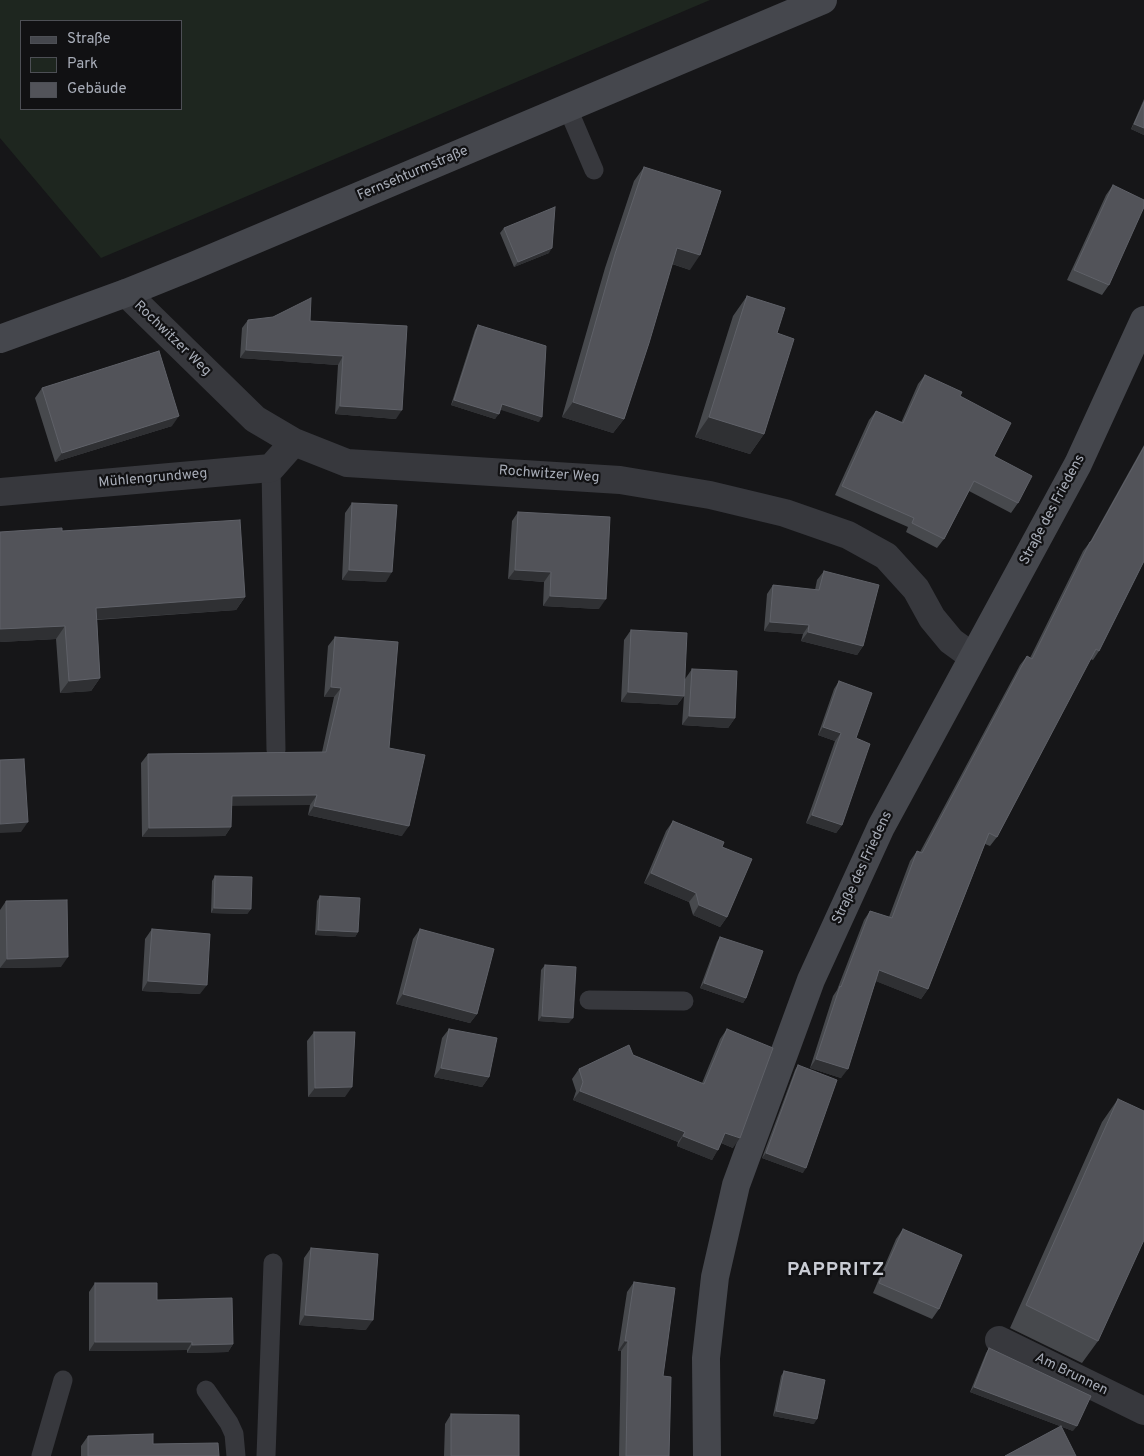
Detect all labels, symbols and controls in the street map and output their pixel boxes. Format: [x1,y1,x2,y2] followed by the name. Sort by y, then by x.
[20,20,182,110] legend
[67,30,111,49] text: Straße
[67,55,98,74] text: Park
[67,80,127,99] text: Gebäude
[355,143,471,205] street label: Fernsehturmstraße
[130,298,214,380] street label: Rochwitzer Weg
[1017,452,1089,568] street label: Straße des Friedens
[498,463,600,487] street label: Rochwitzer Weg
[98,466,208,492] street label: Mühlengrundweg
[829,809,897,927] street label: Straße des Friedens
[786,1260,886,1282] district label: PAPPRITZ
[1032,1350,1110,1400] street label: Am Brunnen

